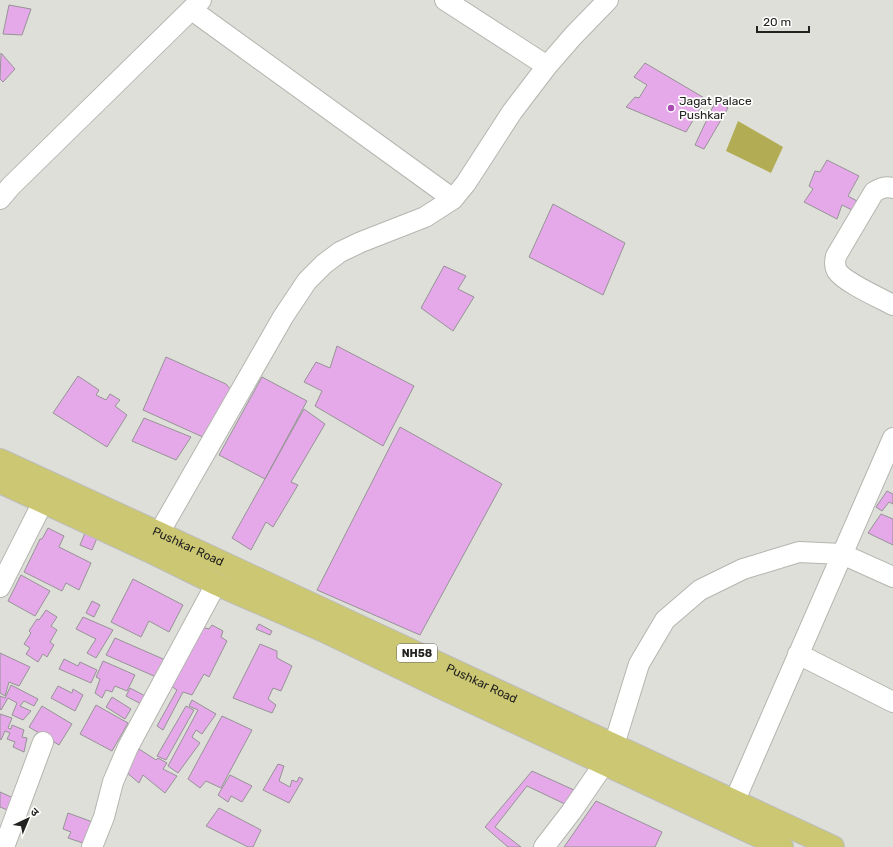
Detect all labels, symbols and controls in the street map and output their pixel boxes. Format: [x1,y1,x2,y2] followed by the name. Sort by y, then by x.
[757,8,809,34] scale bar
[763,15,791,29] text: 20 m
[679,94,752,122] place label: Jagat Palace Pushkar
[666,103,676,113] marker: Jagat Palace Pushkar
[150,524,226,569] street label: Pushkar Road
[397,644,437,662] road number: NH58
[444,661,520,706] street label: Pushkar Road
[8,799,48,839] north arrow
[28,805,42,819] text: उ

